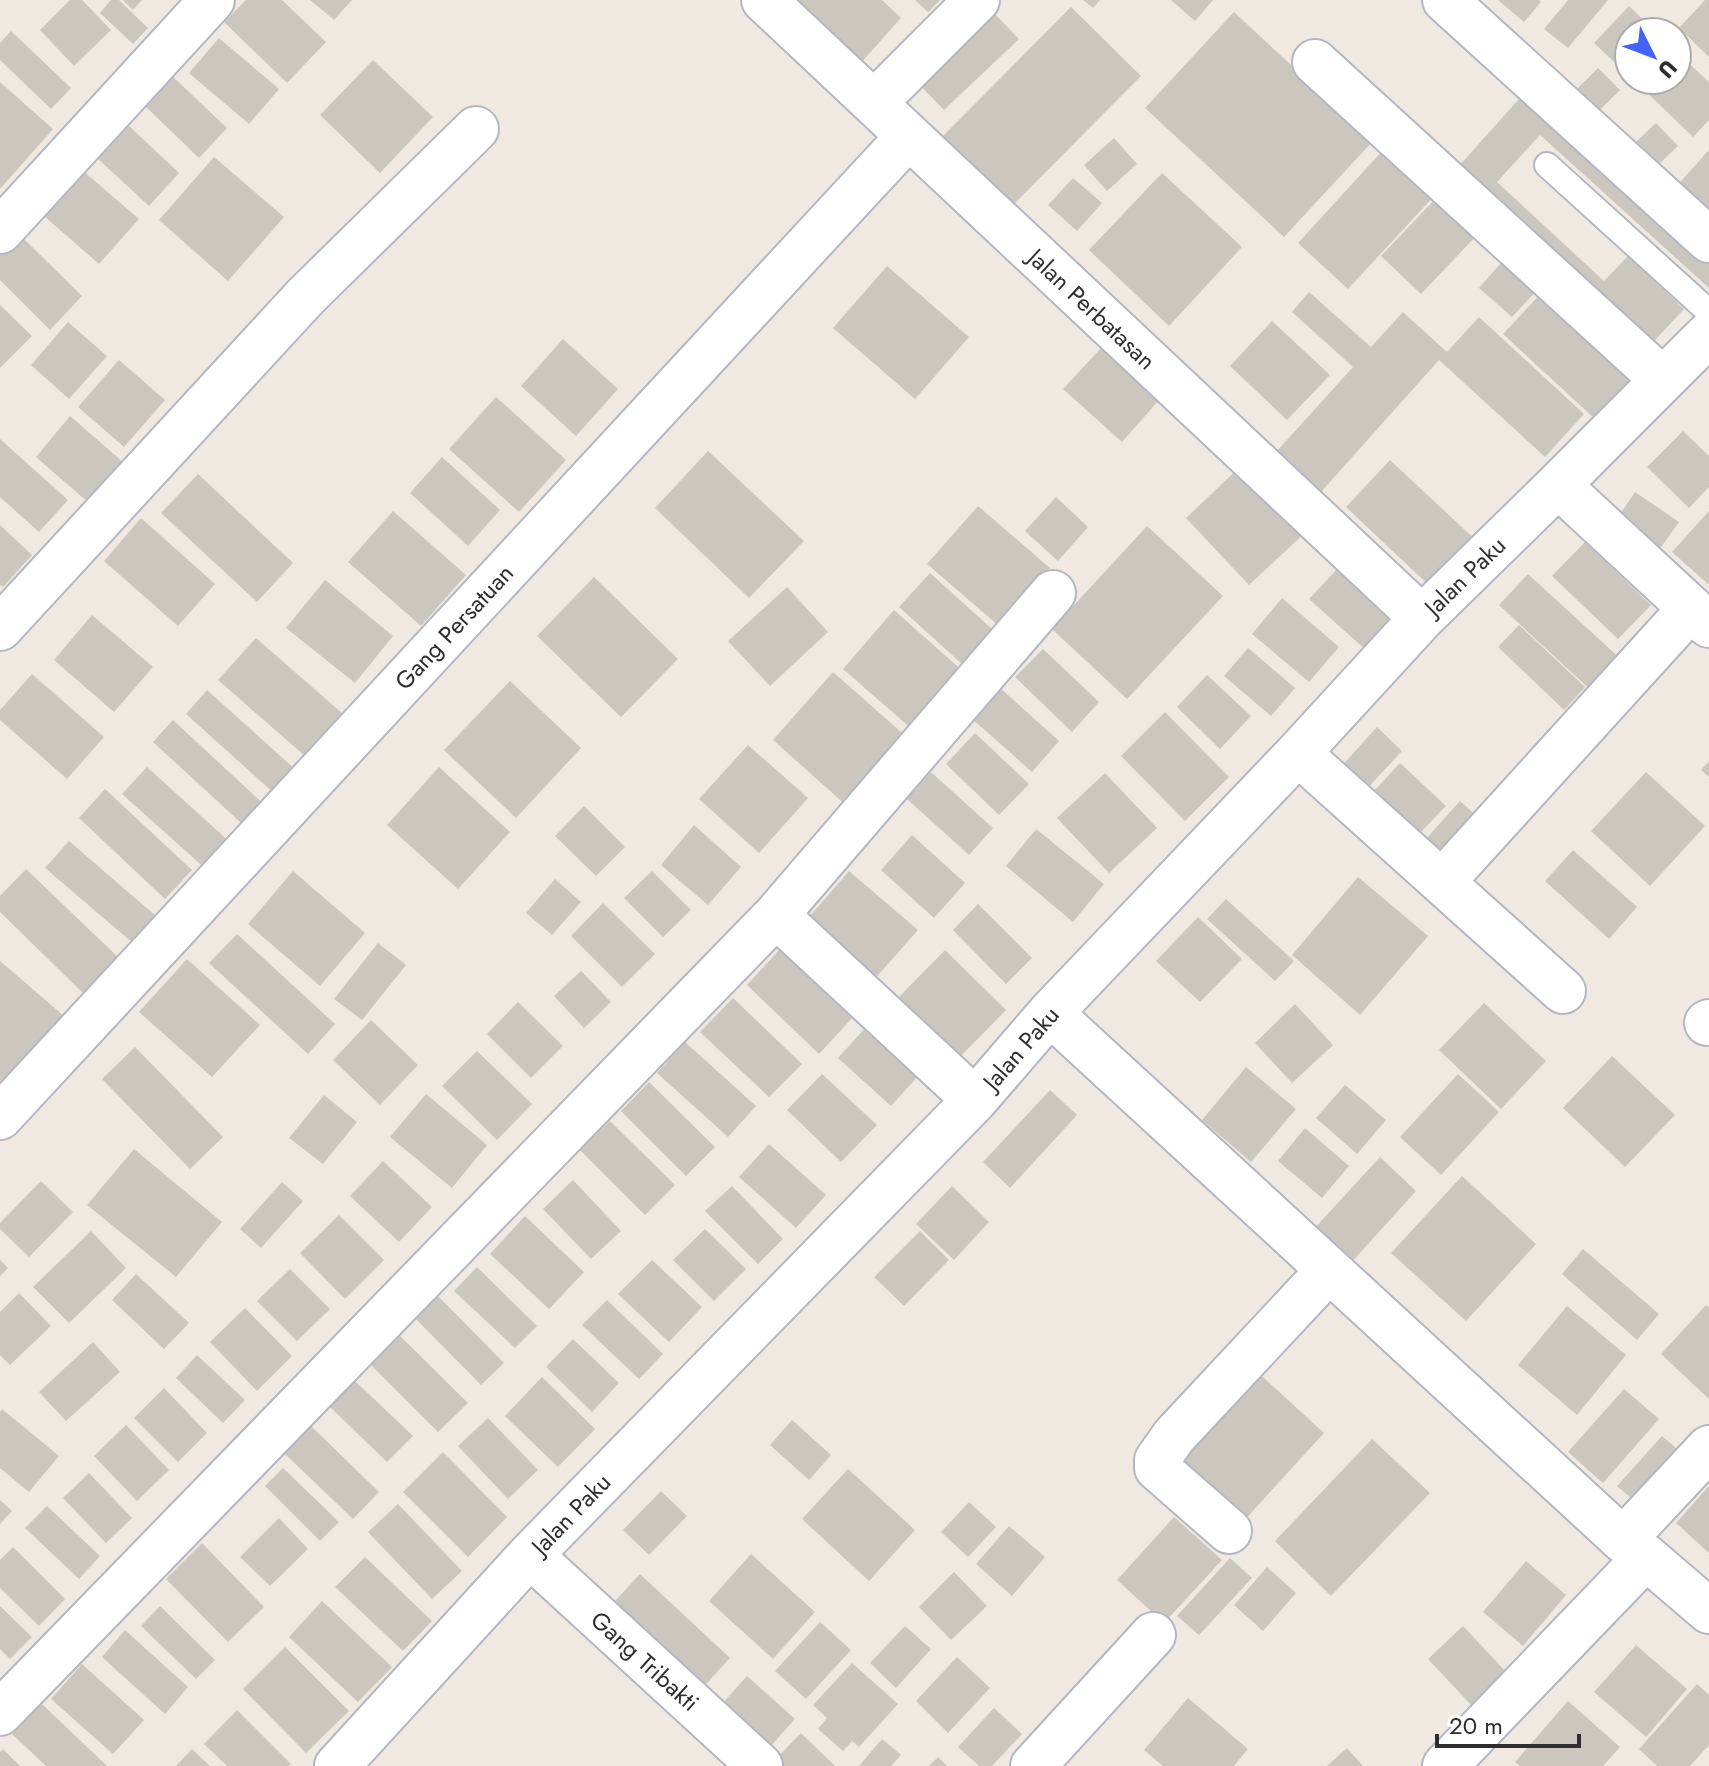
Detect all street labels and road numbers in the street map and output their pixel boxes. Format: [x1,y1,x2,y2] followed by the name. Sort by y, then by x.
[1018,238,1164,378] street label: Jalan Perbatasan
[1414,528,1514,626] street label: Jalan Paku
[387,556,521,698] street label: Gang Persatuan
[973,998,1067,1100] street label: Jalan Paku
[521,1465,619,1565] street label: Jalan Paku
[583,1603,707,1719] street label: Gang Tribakti

